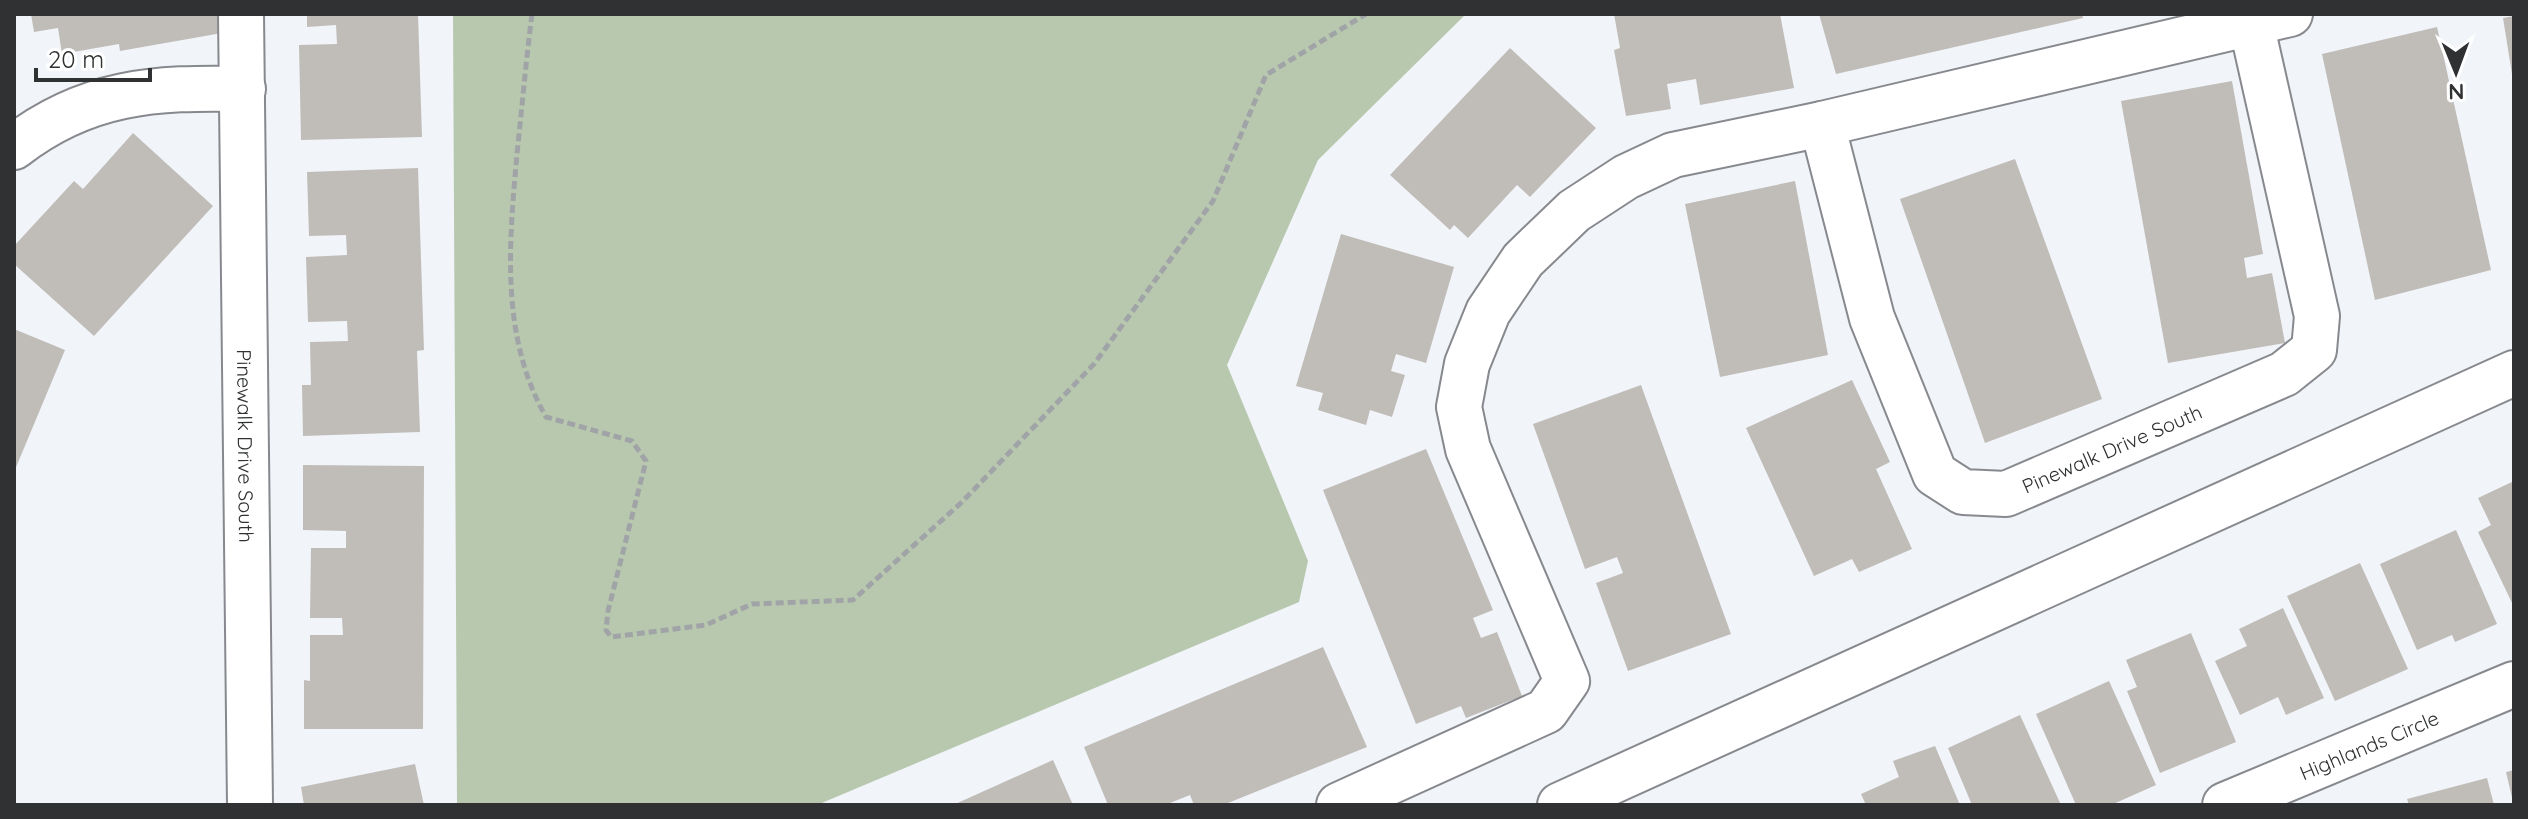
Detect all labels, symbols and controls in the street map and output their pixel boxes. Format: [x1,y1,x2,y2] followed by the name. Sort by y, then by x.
[36,32,150,82] scale bar
[2416,32,2496,112] north arrow
[48,44,104,74] text: 20 m
[2448,78,2465,106] text: N
[232,349,260,543] street label: Pinewalk Drive South
[2018,399,2206,498] street label: Pinewalk Drive South
[2296,705,2442,785] street label: Highlands Circle

